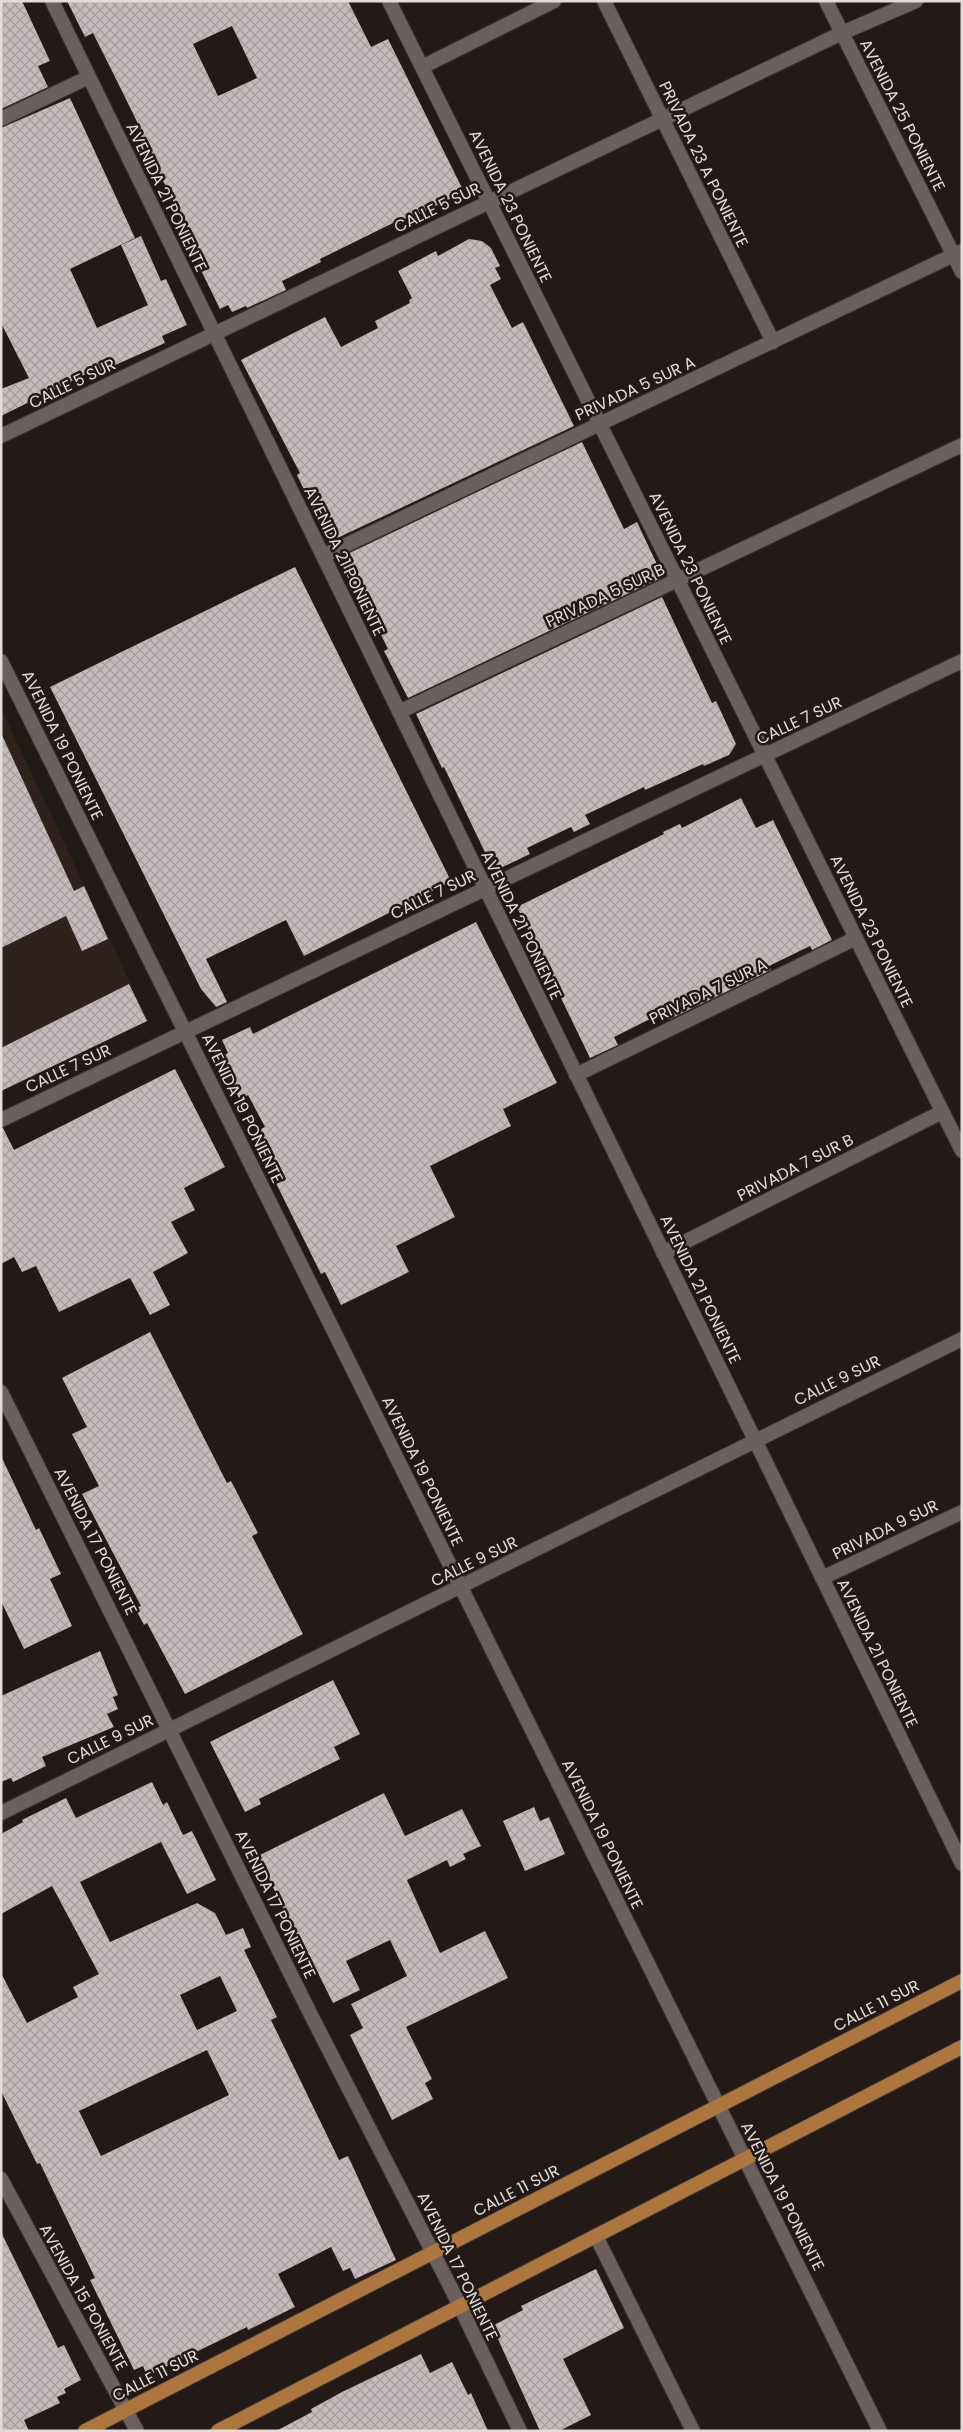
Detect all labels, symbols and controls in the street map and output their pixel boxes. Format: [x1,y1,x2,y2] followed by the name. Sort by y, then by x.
[854,35,951,195] street label: AVENIDA 25 PONIENTE
[653,77,754,251] street label: PRIVADA 23 A PONIENTE
[120,119,213,276] street label: AVENIDA 21 PONIENTE
[463,126,558,287] street label: AVENIDA 23 PONIENTE
[390,177,484,238] street label: CALLE 5 SUR
[571,350,699,426] street label: PRIVADA 5 SUR A
[25,353,119,414] street label: CALLE 5 SUR
[298,483,391,640] street label: AVENIDA 21 PONIENTE
[643,488,738,649] street label: AVENIDA 23 PONIENTE
[542,558,669,633] street label: PRIVADA 5 SUR B
[16,666,109,824] street label: AVENIDA 19 PONIENTE
[752,691,846,750] street label: CALLE 7 SUR
[475,847,568,1004] street label: AVENIDA 21 PONIENTE
[824,851,919,1012] street label: AVENIDA 23 PONIENTE
[387,864,480,925] street label: CALLE 7 SUR
[645,953,771,1030] street label: PRIVADA 7 SUR A
[196,1029,289,1187] street label: AVENIDA 19 PONIENTE
[21,1039,115,1098] street label: CALLE 7 SUR
[733,1128,858,1207] street label: PRIVADA 7 SUR B
[654,1211,747,1368] street label: AVENIDA 21 PONIENTE
[790,1350,884,1411] street label: CALLE 9 SUR
[376,1392,469,1550] street label: AVENIDA 19 PONIENTE
[48,1463,143,1619] street label: AVENIDA 17 PONIENTE
[828,1494,942,1565] street label: PRIVADA 9 SUR
[427,1531,521,1592] street label: CALLE 9 SUR
[831,1575,924,1732] street label: AVENIDA 21 PONIENTE
[63,1709,157,1770] street label: CALLE 9 SUR
[556,1755,649,1913] street label: AVENIDA 19 PONIENTE
[230,1826,322,1982] street label: AVENIDA 17 PONIENTE
[829,1974,923,2037] street label: CALLE 11 SUR
[735,2118,830,2275] street label: AVENIDA 19 PONIENTE
[469,2159,563,2222] street label: CALLE 11 SUR
[412,2188,504,2344] street label: AVENIDA 17 PONIENTE
[34,2220,133,2375] street label: AVENIDA 15 PONIENTE
[108,2344,202,2407] street label: CALLE 11 SUR

